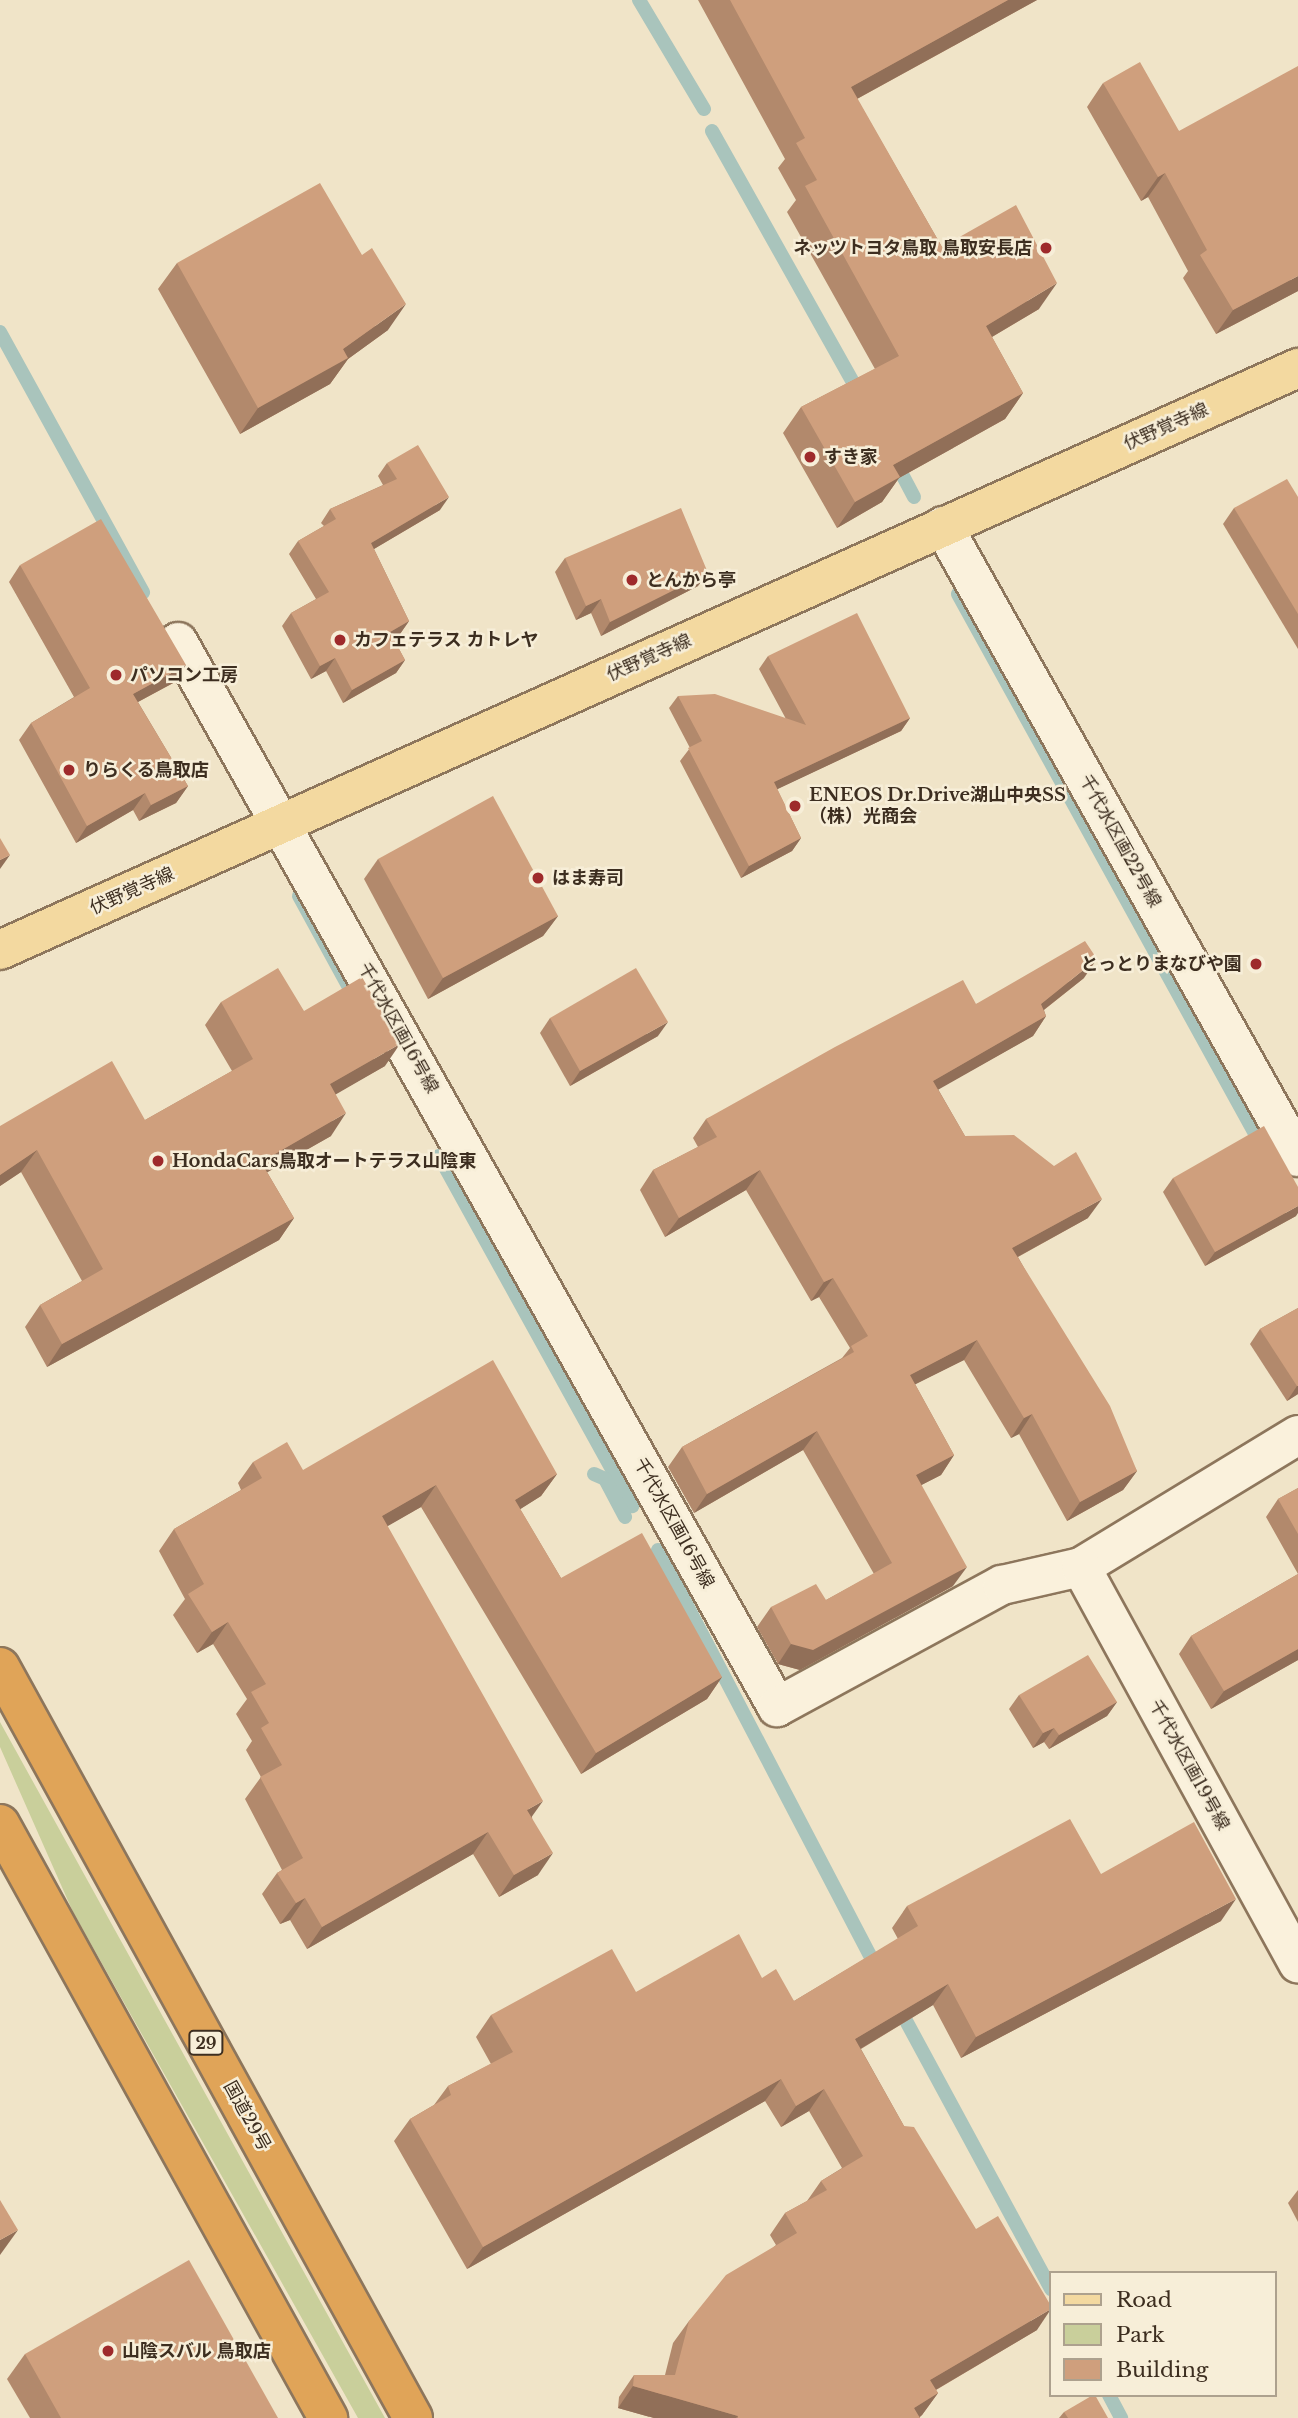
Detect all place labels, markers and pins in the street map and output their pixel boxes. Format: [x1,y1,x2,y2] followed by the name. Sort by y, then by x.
[793,237,1032,259] place label: ネッツトヨタ鳥取 鳥取安長店
[1038,240,1054,256] marker: ネッツトヨタ鳥取 鳥取安長店
[824,446,878,468] place label: すき家
[802,449,818,465] marker: すき家
[646,569,736,591] place label: とんから亭
[624,572,640,588] marker: とんから亭
[354,629,539,651] place label: カフェテラス カトレヤ
[332,632,348,648] marker: カフェテラス カトレヤ
[130,664,238,686] place label: パソコン工房
[108,667,124,683] marker: パソコン工房
[83,759,209,781] place label: りらくる鳥取店
[61,762,77,778] marker: りらくる鳥取店
[809,785,1066,828] place label: ENEOS Dr.Drive湖山中央SS （株）光商会
[787,798,803,814] marker: ENEOS Dr.Drive湖山中央SS （株）光商会
[552,867,624,889] place label: はま寿司
[530,870,546,886] marker: はま寿司
[1080,953,1242,975] place label: とっとりまなびや園
[1248,956,1264,972] marker: とっとりまなびや園
[172,1150,477,1172] place label: HondaCars鳥取オートテラス山陰東
[150,1153,166,1169] marker: HondaCars鳥取オートテラス山陰東
[122,2340,271,2362] place label: 山陰スバル 鳥取店
[100,2343,116,2359] marker: 山陰スバル 鳥取店

